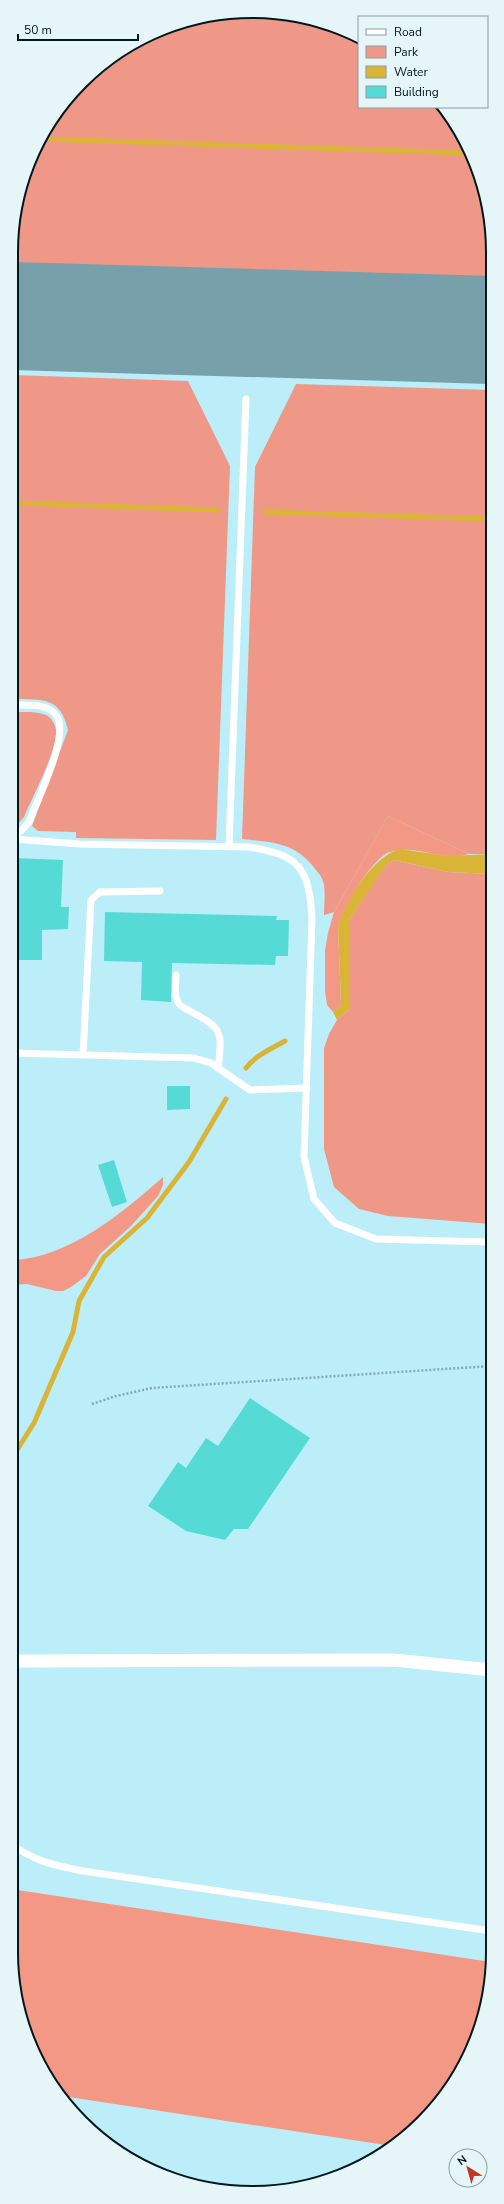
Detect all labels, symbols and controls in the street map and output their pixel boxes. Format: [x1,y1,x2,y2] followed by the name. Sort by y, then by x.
[18,16,138,42] scale bar
[358,16,488,108] legend
[24,22,52,38] text: 50 m
[394,24,422,40] text: Road
[394,44,419,60] text: Park
[394,64,428,80] text: Water
[394,84,439,100] text: Building
[448,2148,488,2188] north arrow
[454,2152,470,2169] text: N

